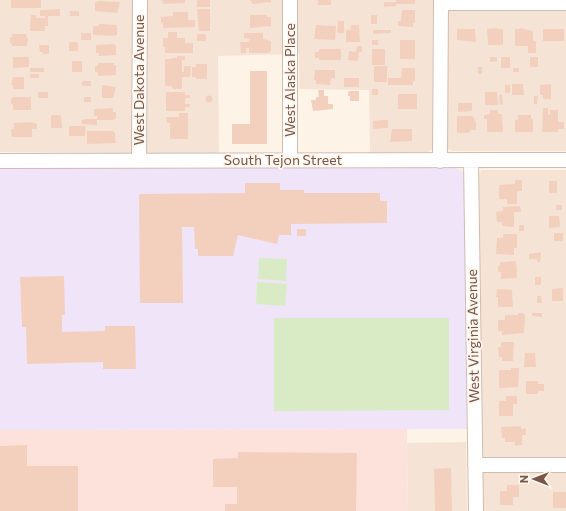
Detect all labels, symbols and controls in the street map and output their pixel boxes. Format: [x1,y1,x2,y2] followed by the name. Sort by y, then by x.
[130,14,147,146] street label: West Dakota Avenue
[281,23,298,137] street label: West Alaska Place
[224,151,342,168] street label: South Tejon Street
[463,269,482,403] street label: West Virginia Avenue
[514,459,554,499] north arrow
[517,475,530,483] text: N

